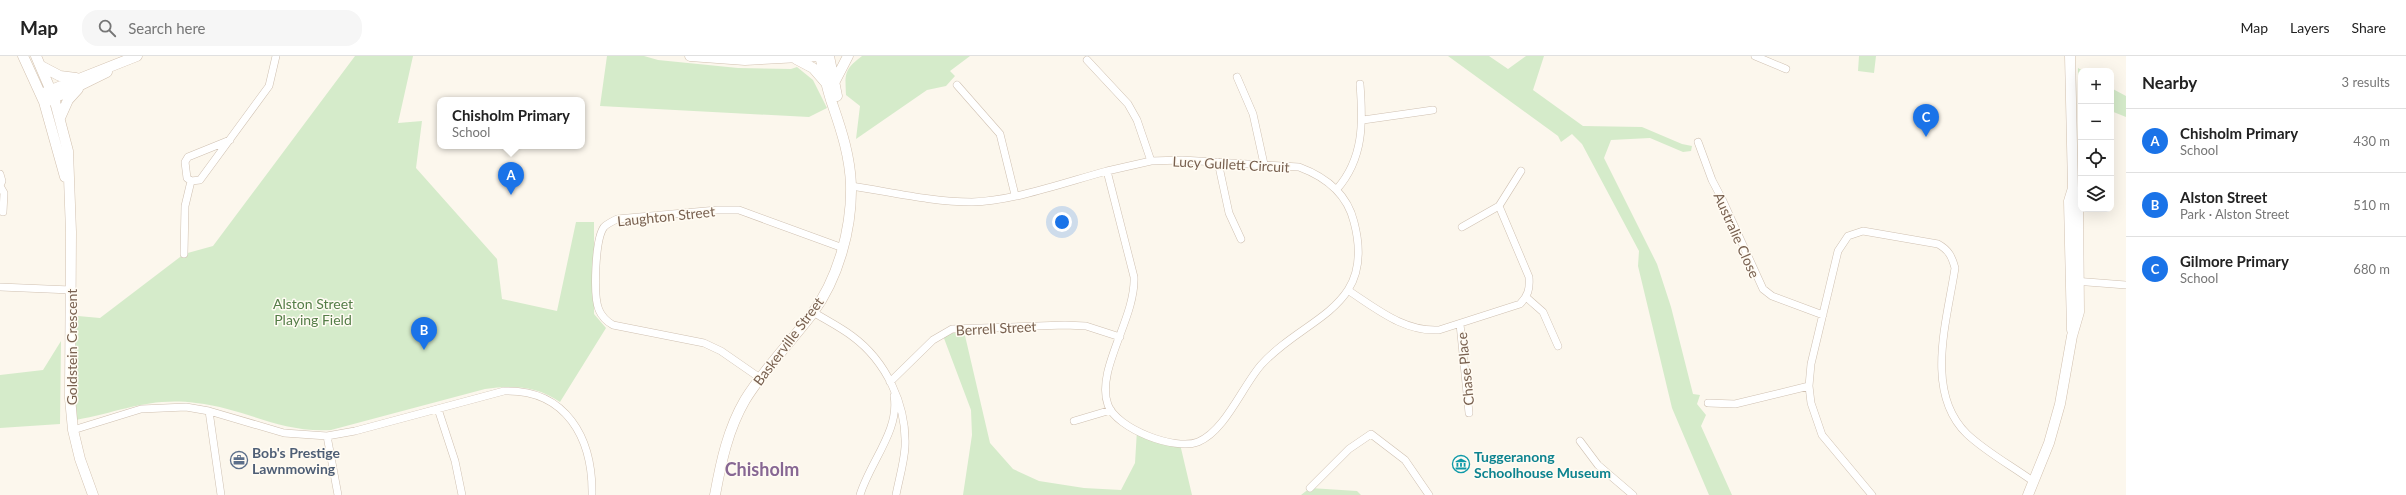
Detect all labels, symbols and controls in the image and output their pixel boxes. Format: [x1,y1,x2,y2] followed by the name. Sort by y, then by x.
[82,10,362,46] search box
[20,16,58,39] text: Map
[96,17,118,39] icon: search
[128,19,206,37] text: Search here
[2240,19,2268,36] text: Map
[2290,19,2330,36] text: Layers
[2352,19,2386,36] text: Share
[2078,68,2114,212] map controls
[2078,68,2114,104] button: +
[2142,72,2197,93] text: Nearby
[2342,74,2390,90] text: 3 results
[437,97,585,149] popup
[1913,104,1939,137] pin: C
[2078,104,2114,140] button: −
[452,106,570,124] text: Chisholm Primary
[452,124,490,140] text: School
[2180,124,2298,142] text: Chisholm Primary
[2150,133,2160,149] text: A
[2353,133,2390,149] text: 430 m
[2078,140,2114,176] button: locate
[2180,142,2218,158] text: School
[1172,152,1290,176] street label: Lucy Gullett Circuit
[498,162,524,195] pin: A
[2078,176,2114,212] button: layers
[2180,188,2267,206] text: Alston Street
[1711,190,1763,280] street label: Australie Close
[2151,197,2159,213] text: B
[2353,197,2390,213] text: 510 m
[616,202,716,230] street label: Laughton Street
[2180,206,2289,222] text: Park · Alston Street
[1052,212,1072,232] your location
[2180,252,2289,270] text: Gilmore Primary
[2151,261,2159,277] text: C
[2353,261,2390,277] text: 680 m
[2180,270,2218,286] text: School
[63,289,80,405] street label: Goldstein Crescent
[749,293,827,389] street label: Baskerville Street
[273,295,353,328] park label: Alston Street Playing Field
[411,317,437,350] pin: B
[955,317,1037,339] street label: Berrell Street
[1453,331,1477,407] street label: Chase Place
[252,444,341,477] place label: Bob's Prestige Lawnmowing
[1474,448,1611,481] place label: Tuggeranong Schoolhouse Museum
[229,450,249,470] office icon: Bob's Prestige Lawnmowing
[1451,454,1471,474] museum icon: Tuggeranong Schoolhouse Museum
[725,458,799,480] district label: Chisholm

